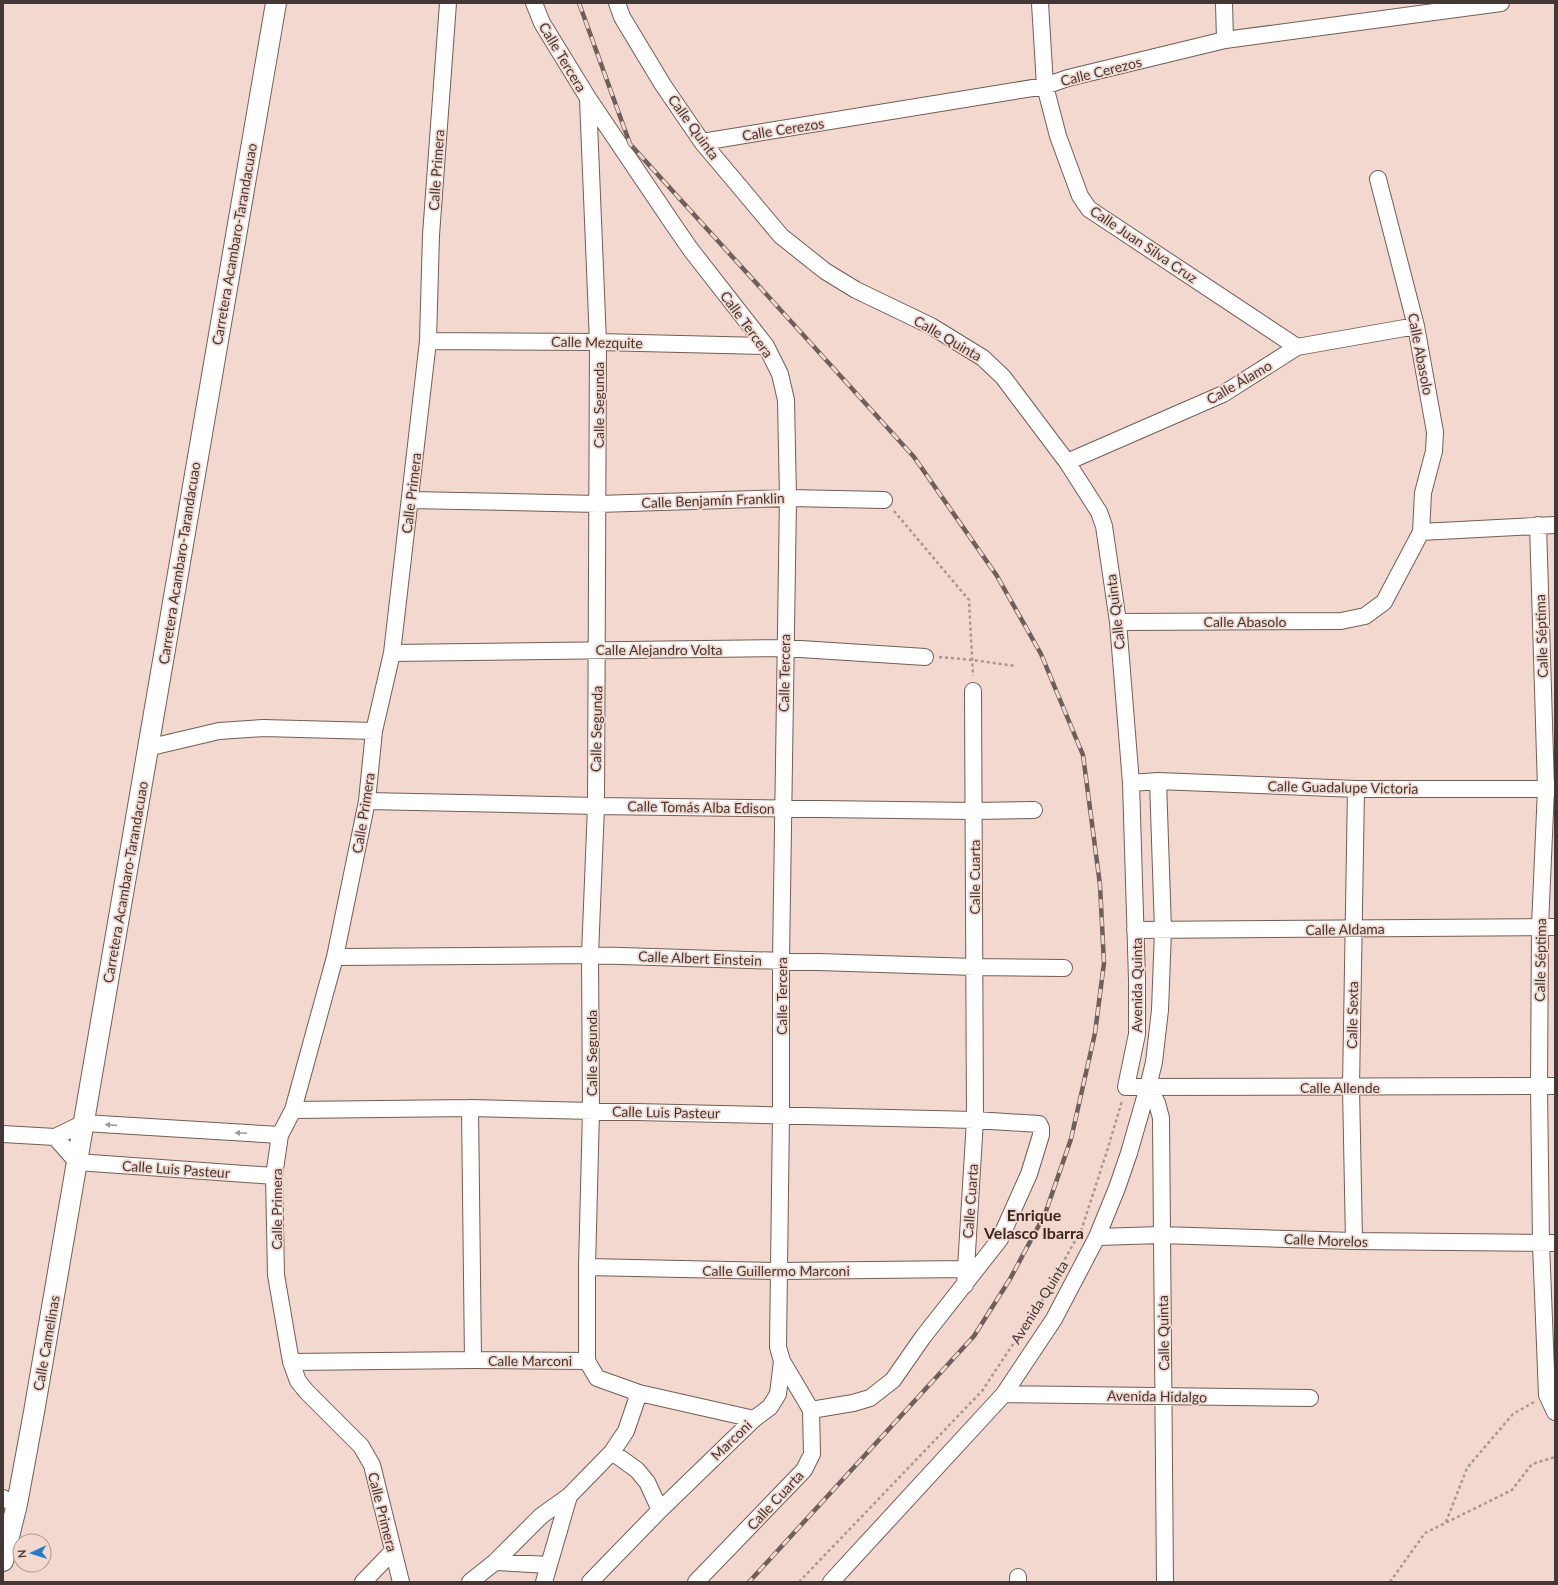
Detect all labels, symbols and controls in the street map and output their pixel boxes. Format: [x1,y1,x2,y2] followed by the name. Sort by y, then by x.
[536,19,590,95] street label: Calle Tercera
[1059,53,1143,89] street label: Calle Cerezos
[665,91,723,163] street label: Calle Quinta
[741,114,825,144] street label: Calle Cerezos
[425,129,447,211] street label: Calle Primera
[208,142,260,346] street label: Carretera Acambaro-Tarandacuao
[1087,202,1201,286] street label: Calle Juan Silva Cruz
[717,287,777,361] street label: Calle Tercera
[911,312,985,364] street label: Calle Quinta
[1405,312,1437,396] street label: Calle Abasolo
[551,333,643,351] street label: Calle Mezquite
[1203,356,1275,408] street label: Calle Álamo
[590,362,607,448] street label: Calle Segunda
[398,451,424,534] street label: Calle Primera
[155,460,203,666] street label: Carretera Acambaro-Tarandacuao
[641,489,785,511] street label: Calle Benjamín Franklin
[1102,573,1128,651] street label: Calle Quinta
[1531,594,1551,678] street label: Calle Séptima
[1204,613,1287,630] street label: Calle Abasolo
[775,634,793,712] street label: Calle Tercera
[595,641,723,658] street label: Calle Alejandro Volta
[587,686,605,772] street label: Calle Segunda
[348,771,378,855] street label: Calle Primera
[1267,777,1419,797] street label: Calle Guadalupe Victoria
[99,780,151,984] street label: Carretera Acambaro-Tarandacuao
[627,797,775,817] street label: Calle Tomás Alba Edison
[966,839,983,914] street label: Calle Cuarta
[1531,918,1549,1002] street label: Calle Séptima
[1305,920,1385,938] street label: Calle Aldama
[1128,938,1145,1032] street label: Avenida Quinta
[638,947,762,969] street label: Calle Albert Einstein
[773,957,790,1035] street label: Calle Tercera
[1343,981,1361,1049] street label: Calle Sexta
[583,1010,600,1096] street label: Calle Segunda
[1300,1079,1380,1096] street label: Calle Allende
[612,1103,720,1121] street label: Calle Luis Pasteur
[105,1122,118,1129] one-way arrow
[234,1130,247,1136] one-way arrow
[122,1157,230,1181] street label: Calle Luis Pasteur
[959,1163,981,1239] street label: Calle Cuarta
[268,1168,285,1250] street label: Calle Primera
[983,1205,1084,1242] district label: Enrique Velasco Ibarra
[1284,1230,1368,1250] street label: Calle Morelos
[1007,1257,1071,1347] street label: Avenida Quinta
[702,1262,850,1279] street label: Calle Guillermo Marconi
[29,1294,63,1392] street label: Calle Camelinas
[1154,1295,1172,1371] street label: Calle Quinta
[488,1352,572,1369] street label: Calle Marconi
[1107,1387,1207,1405] street label: Avenida Hidalgo
[707,1416,755,1464] street label: Marconi
[743,1467,807,1533] street label: Calle Cuarta
[365,1470,401,1554] street label: Calle Primera
[12,1533,52,1573] north arrow
[15,1549,28,1558] text: N

